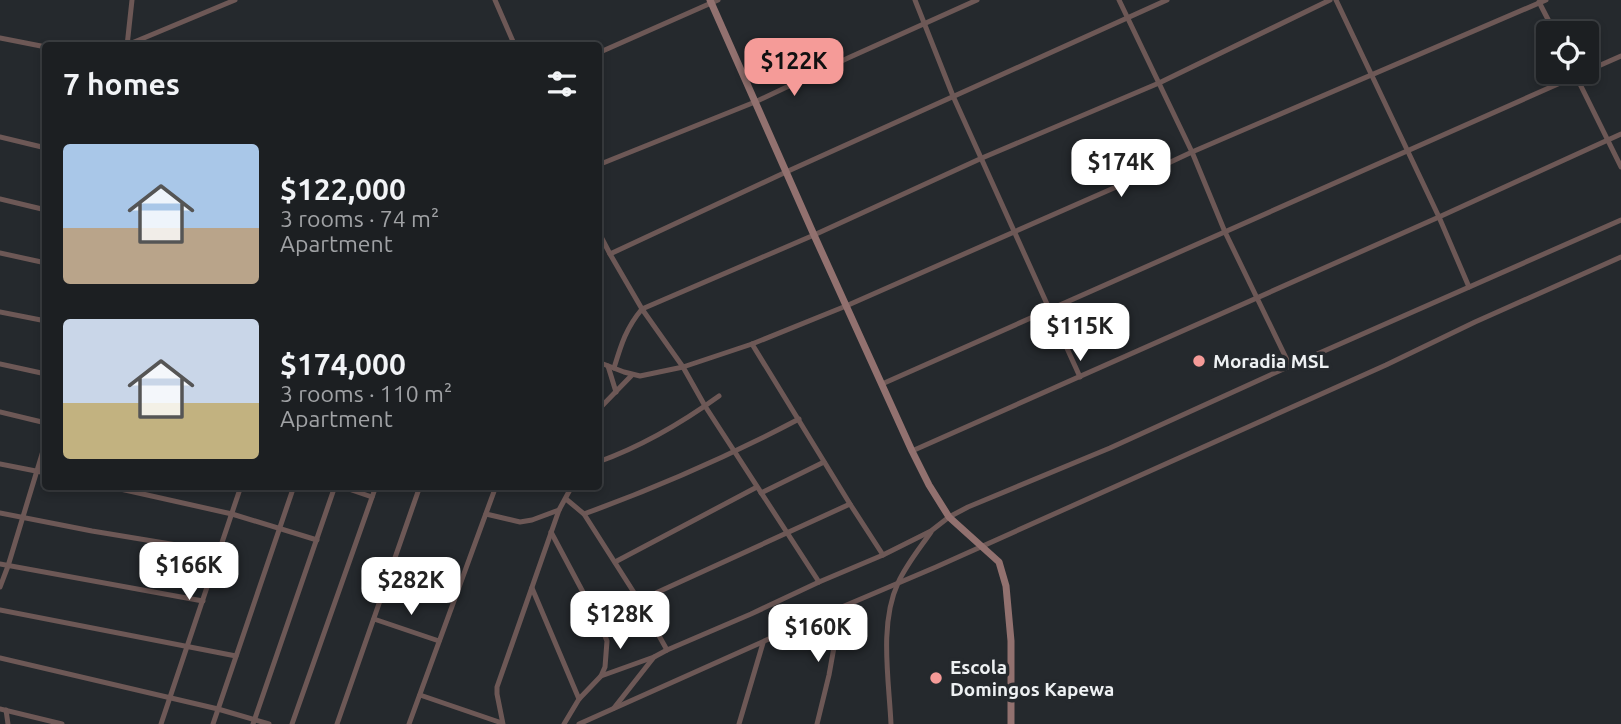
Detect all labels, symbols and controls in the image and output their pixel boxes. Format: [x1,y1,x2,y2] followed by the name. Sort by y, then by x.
[1536,21,1599,84] map controls
[1536,21,1599,84] button: locate
[745,38,843,98] pin: $122K
[760,48,828,73] text: $122K
[543,65,581,103] icon: filters
[63,67,180,101] text: 7 homes
[1072,140,1170,199] pin: $174K
[1087,149,1155,174] text: $174K
[119,172,203,256] icon: home
[280,172,406,206] text: $122,000
[280,206,439,231] text: 3 rooms · 74 m²
[280,231,393,256] text: Apartment
[1031,304,1129,363] pin: $115K
[1046,313,1114,338] text: $115K
[119,347,203,431] icon: home
[280,347,406,381] text: $174,000
[1213,350,1330,372] place label: Moradia MSL
[1191,353,1207,369] marker: Moradia MSL
[280,381,452,406] text: 3 rooms · 110 m²
[280,406,393,431] text: Apartment
[140,542,238,602] pin: $166K
[155,552,223,577] text: $166K
[362,558,460,617] pin: $282K
[377,567,445,592] text: $282K
[571,592,669,651] pin: $128K
[586,601,654,626] text: $128K
[769,604,867,664] pin: $160K
[784,614,852,639] text: $160K
[950,656,1114,700] place label: Escola Domingos Kapewa
[928,670,944,686] marker: Escola Domingos Kapewa

